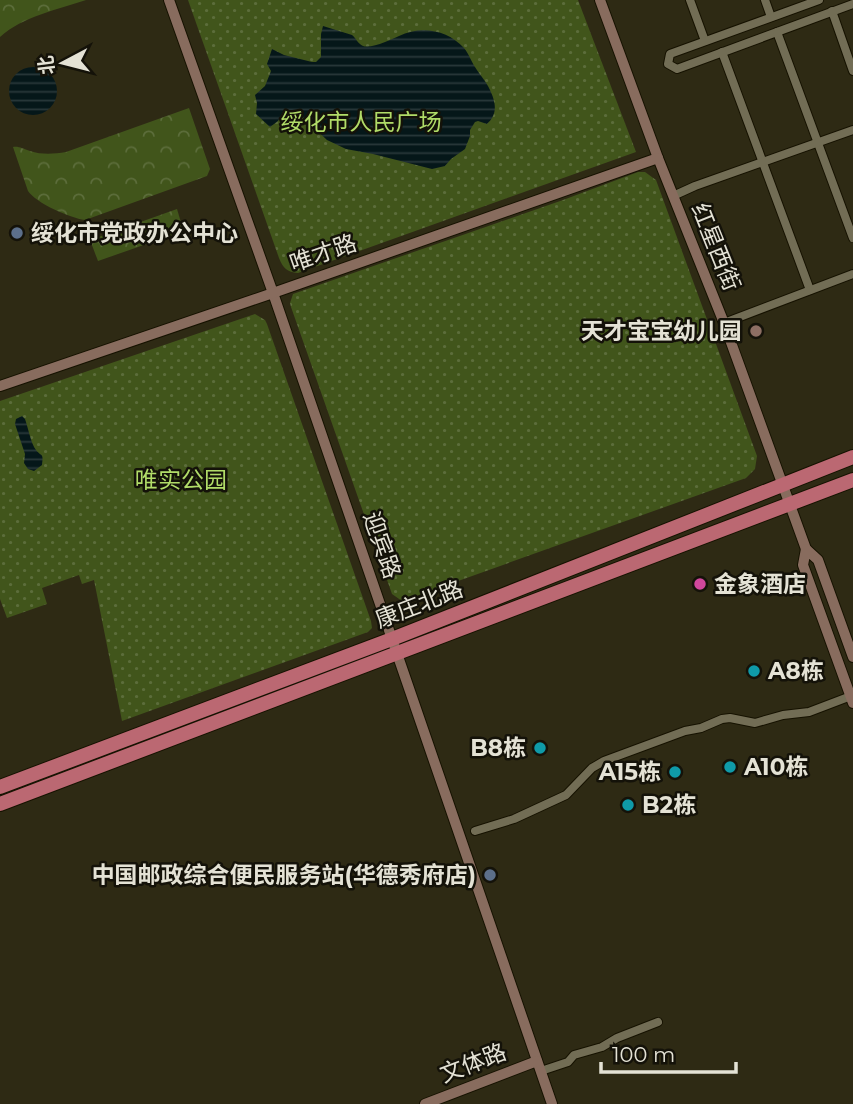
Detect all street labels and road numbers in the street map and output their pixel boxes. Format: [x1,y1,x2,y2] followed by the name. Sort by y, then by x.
[686,199,746,295] street label: 红星西街
[286,229,360,277] street label: 唯才路
[358,508,406,582] street label: 迎宾路
[371,574,467,634] street label: 康庄北路
[436,1038,510,1088] street label: 文体路

